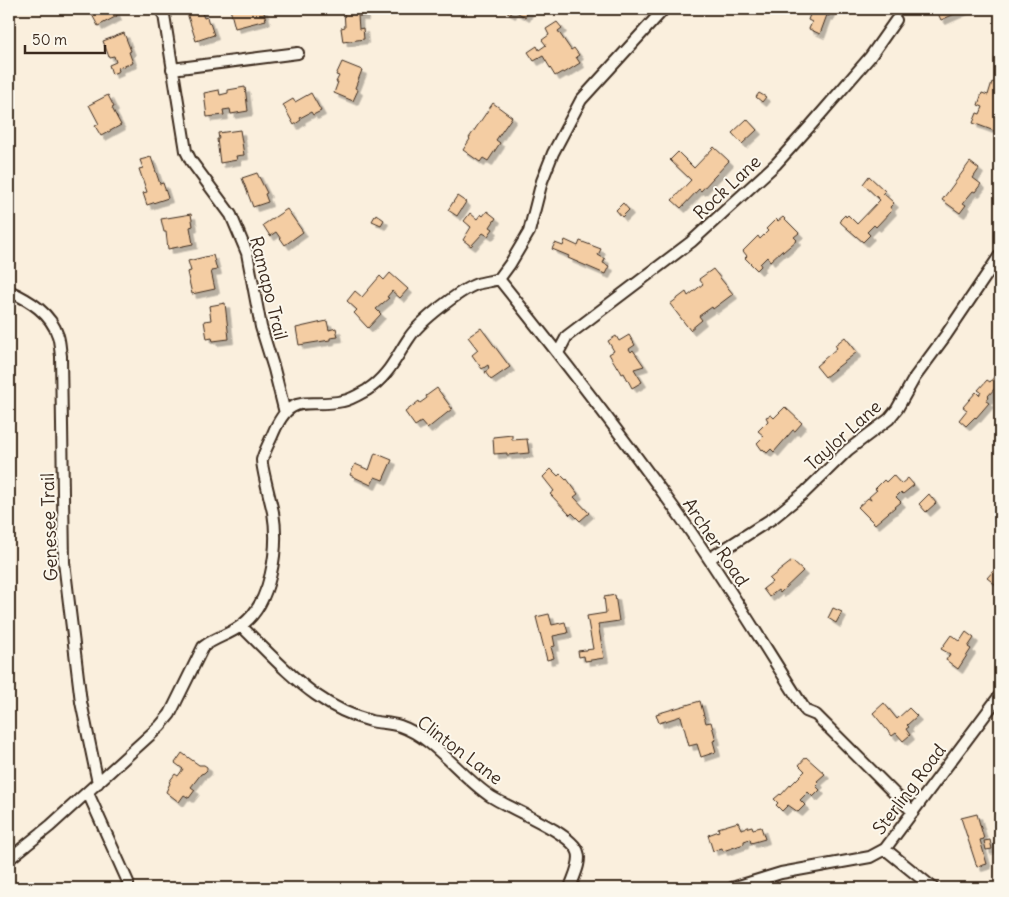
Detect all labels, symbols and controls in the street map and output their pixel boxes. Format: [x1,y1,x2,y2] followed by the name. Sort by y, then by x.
[25,22,105,54] scale bar
[32,30,67,49] text: 50 m
[688,150,766,224] street label: Rock Lane
[245,234,293,342] street label: Ramapo Trail
[800,395,886,475] street label: Taylor Lane
[36,472,62,582] street label: Genesee Trail
[678,493,754,591] street label: Archer Road
[413,710,507,790] street label: Clinton Lane
[867,739,951,839] street label: Sterling Road

